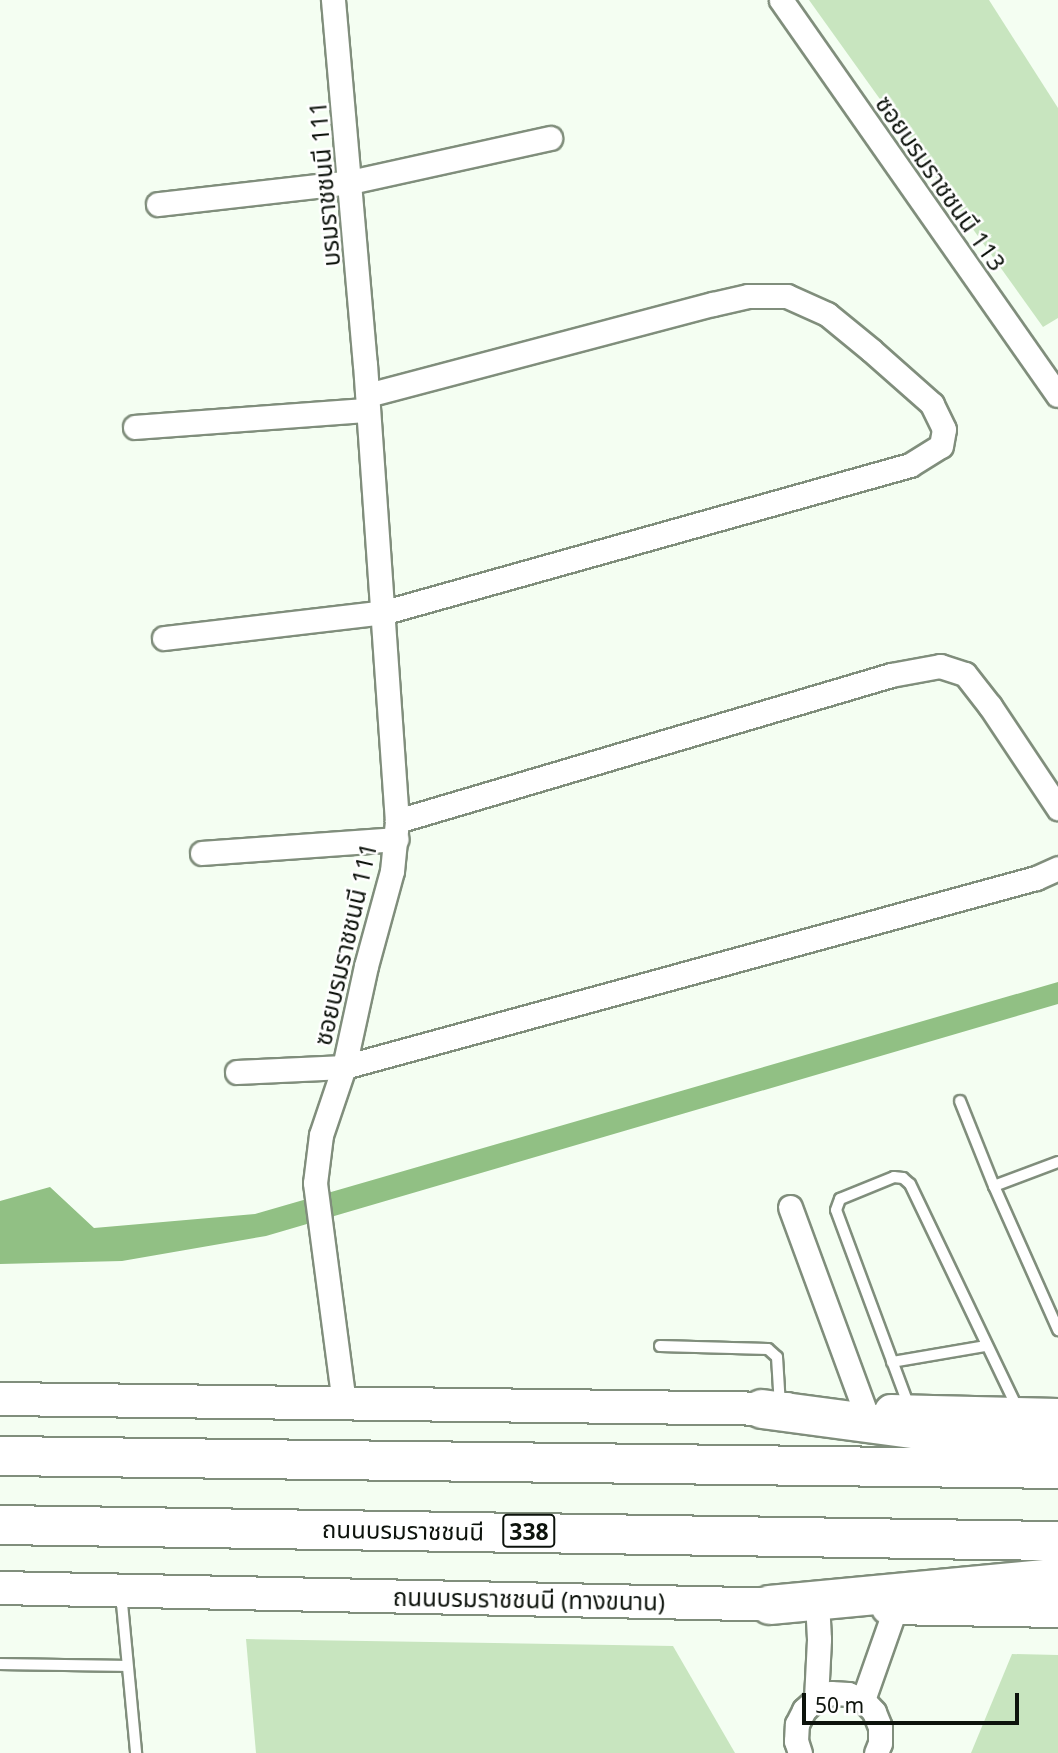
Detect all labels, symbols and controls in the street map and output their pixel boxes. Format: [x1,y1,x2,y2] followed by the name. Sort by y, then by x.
[870,90,1012,276] street label: ซอยบรมราชชนนี 113
[302,100,346,268] street label: บรมราชชนนี 111
[308,840,382,1048] street label: ซอยบรมราชชนนี 111
[501,1512,557,1550] road number: 338
[322,1514,484,1546] street label: ถนนบรมราชชนนี
[393,1582,665,1616] street label: ถนนบรมราชชนนี (ทางขนาน)
[806,1680,1023,1724] scale bar
[815,1691,864,1719] text: 50 m

